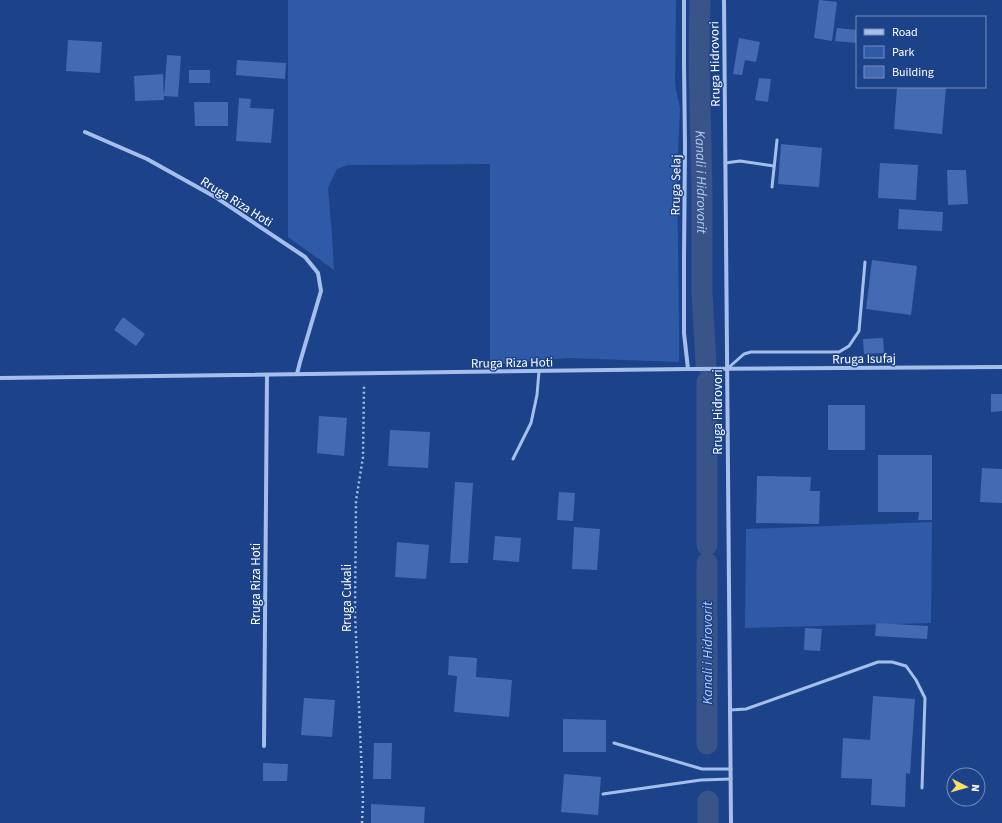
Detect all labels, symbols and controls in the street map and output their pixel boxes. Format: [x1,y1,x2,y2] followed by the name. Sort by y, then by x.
[856,16,986,88] legend
[705,21,725,107] street label: Rruga Hidrovori
[892,24,918,41] text: Road
[892,44,914,61] text: Park
[892,64,934,81] text: Building
[690,130,711,234] water label: Kanali i Hidrovorit
[666,154,686,216] street label: Rruga Selaj
[197,172,276,231] street label: Rruga Riza Hoti
[832,349,896,369] street label: Rruga Isufaj
[471,353,553,373] street label: Rruga Riza Hoti
[709,369,727,455] street label: Rruga Hidrovori
[247,543,265,625] street label: Rruga Riza Hoti
[338,564,356,632] street label: Rruga Cukali
[698,601,718,705] water label: Kanali i Hidrovorit
[946,767,986,807] north arrow
[968,784,983,792] text: N

